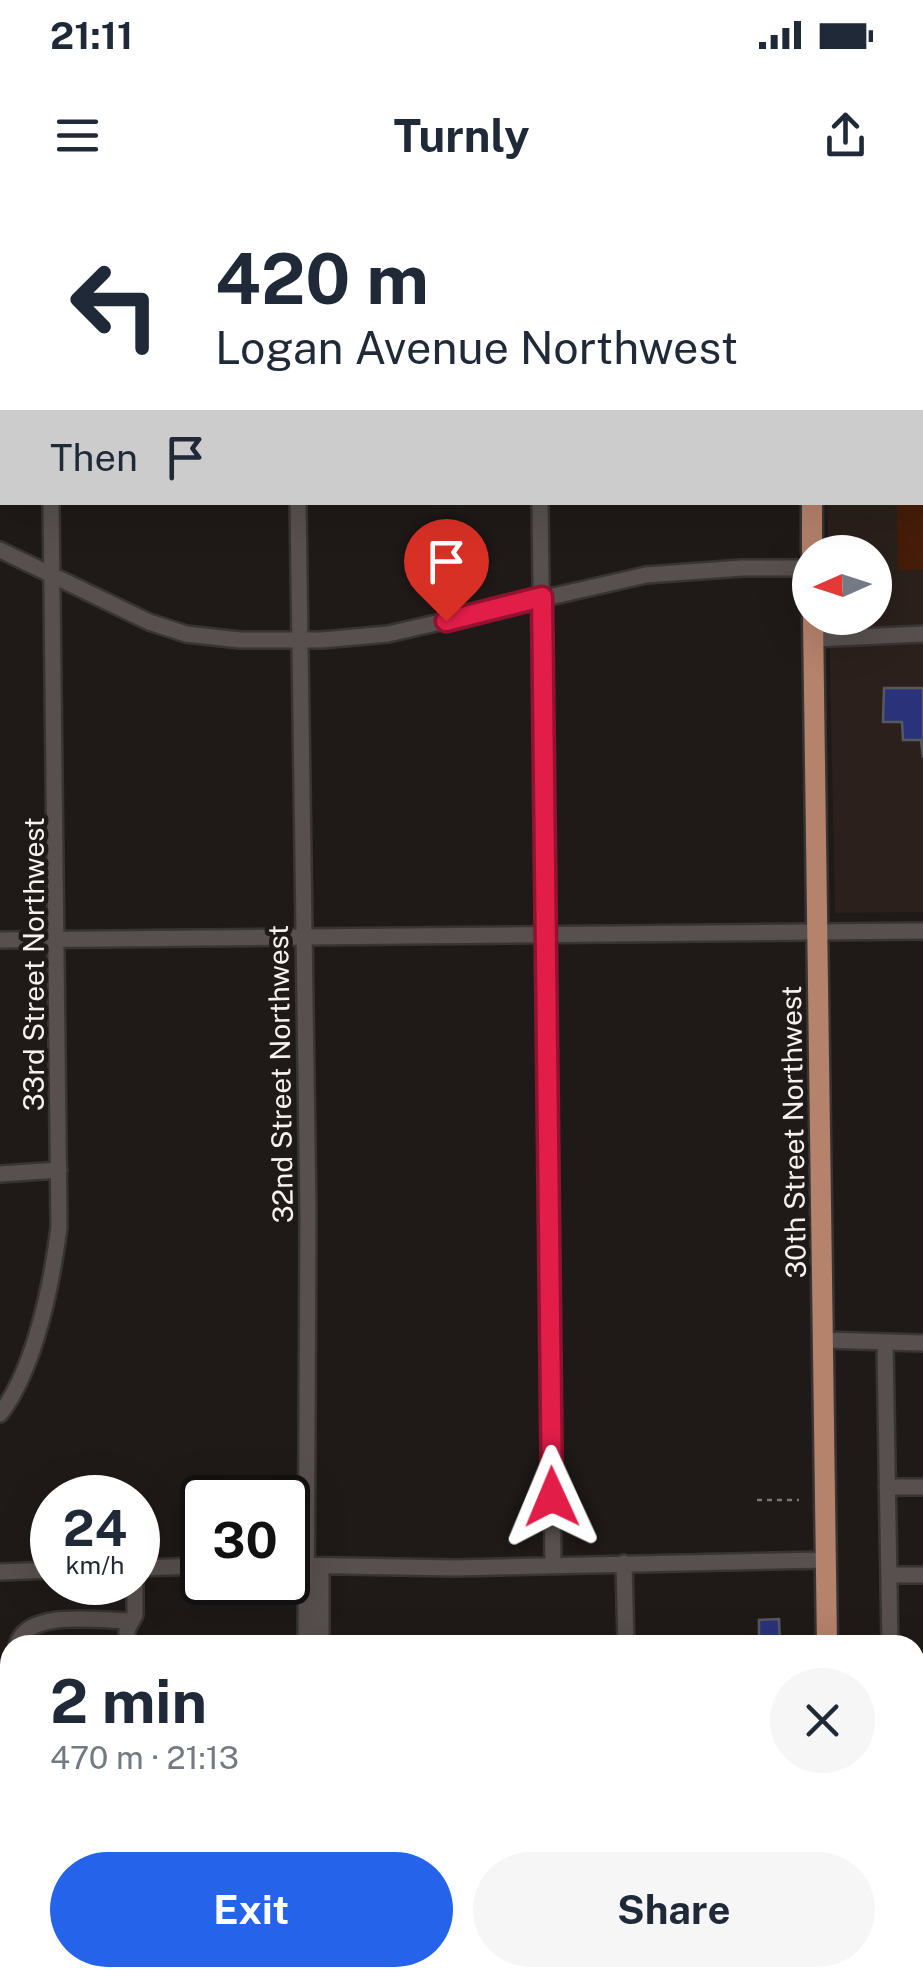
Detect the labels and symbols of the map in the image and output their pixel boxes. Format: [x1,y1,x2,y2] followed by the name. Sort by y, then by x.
[404,519,489,622] pin
[792,535,892,635] north arrow
[17,817,50,1111] street label: 33rd Street Northwest
[261,924,299,1224] street label: 32nd Street Northwest
[774,985,812,1279] street label: 30th Street Northwest
[500,1445,604,1549] position arrow
[180,1475,310,1605] speed limit sign: 30

